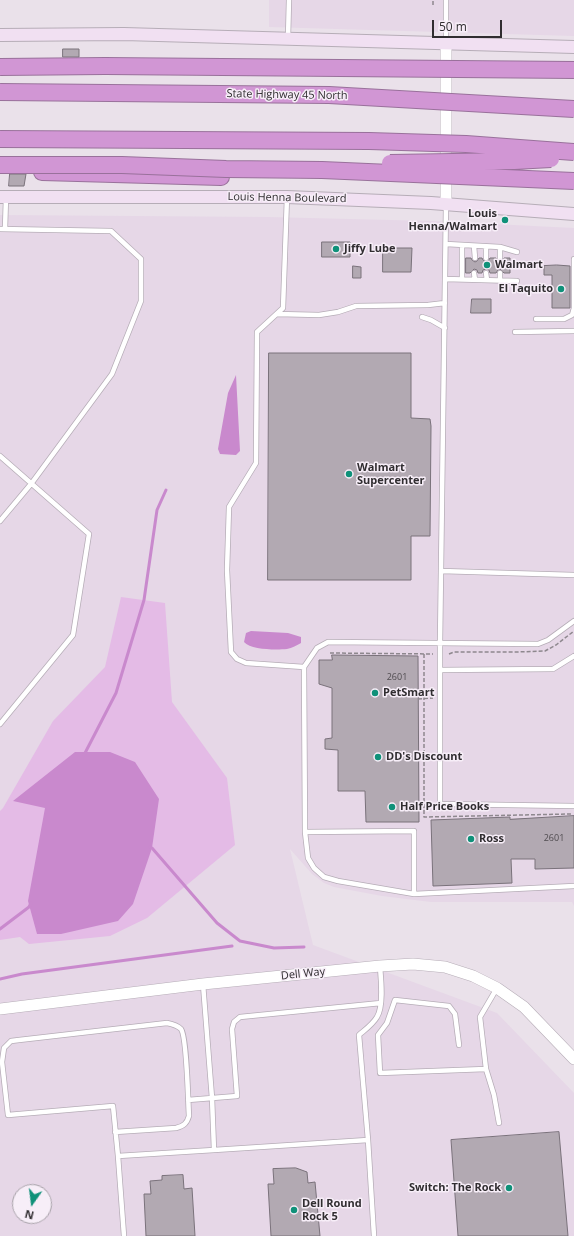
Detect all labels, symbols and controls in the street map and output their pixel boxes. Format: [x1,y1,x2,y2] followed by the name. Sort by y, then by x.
[434,12,504,38] scale bar
[439,18,467,35] text: 50 m
[226,87,348,103] street label: State Highway 45 North
[227,190,347,206] street label: Louis Henna Boulevard
[409,207,497,233] place label: Louis Henna/Walmart
[500,215,510,225] marker: Louis Henna/Walmart
[344,242,396,256] place label: Jiffy Lube
[331,244,341,254] marker: Jiffy Lube
[495,258,543,272] place label: Walmart
[482,260,492,270] marker: Walmart
[498,282,553,296] place label: El Taquito
[556,284,566,294] marker: El Taquito
[357,461,424,487] place label: Walmart Supercenter
[344,469,354,479] marker: Walmart Supercenter
[387,672,407,682] house number: 2601
[383,686,434,700] place label: PetSmart
[370,688,380,698] marker: PetSmart
[386,750,462,764] place label: DD's Discount
[373,752,383,762] marker: DD's Discount
[400,800,489,814] place label: Half Price Books
[387,802,397,812] marker: Half Price Books
[479,832,504,846] place label: Ross
[544,833,564,843] house number: 2601
[466,834,476,844] marker: Ross
[280,965,326,983] street label: Dell Way
[409,1181,501,1195] place label: Switch: The Rock
[504,1183,514,1193] marker: Switch: The Rock
[12,1184,52,1224] north arrow
[302,1197,362,1223] place label: Dell Round Rock 5
[289,1205,299,1215] marker: Dell Round Rock 5
[23,1207,35,1224] text: N

